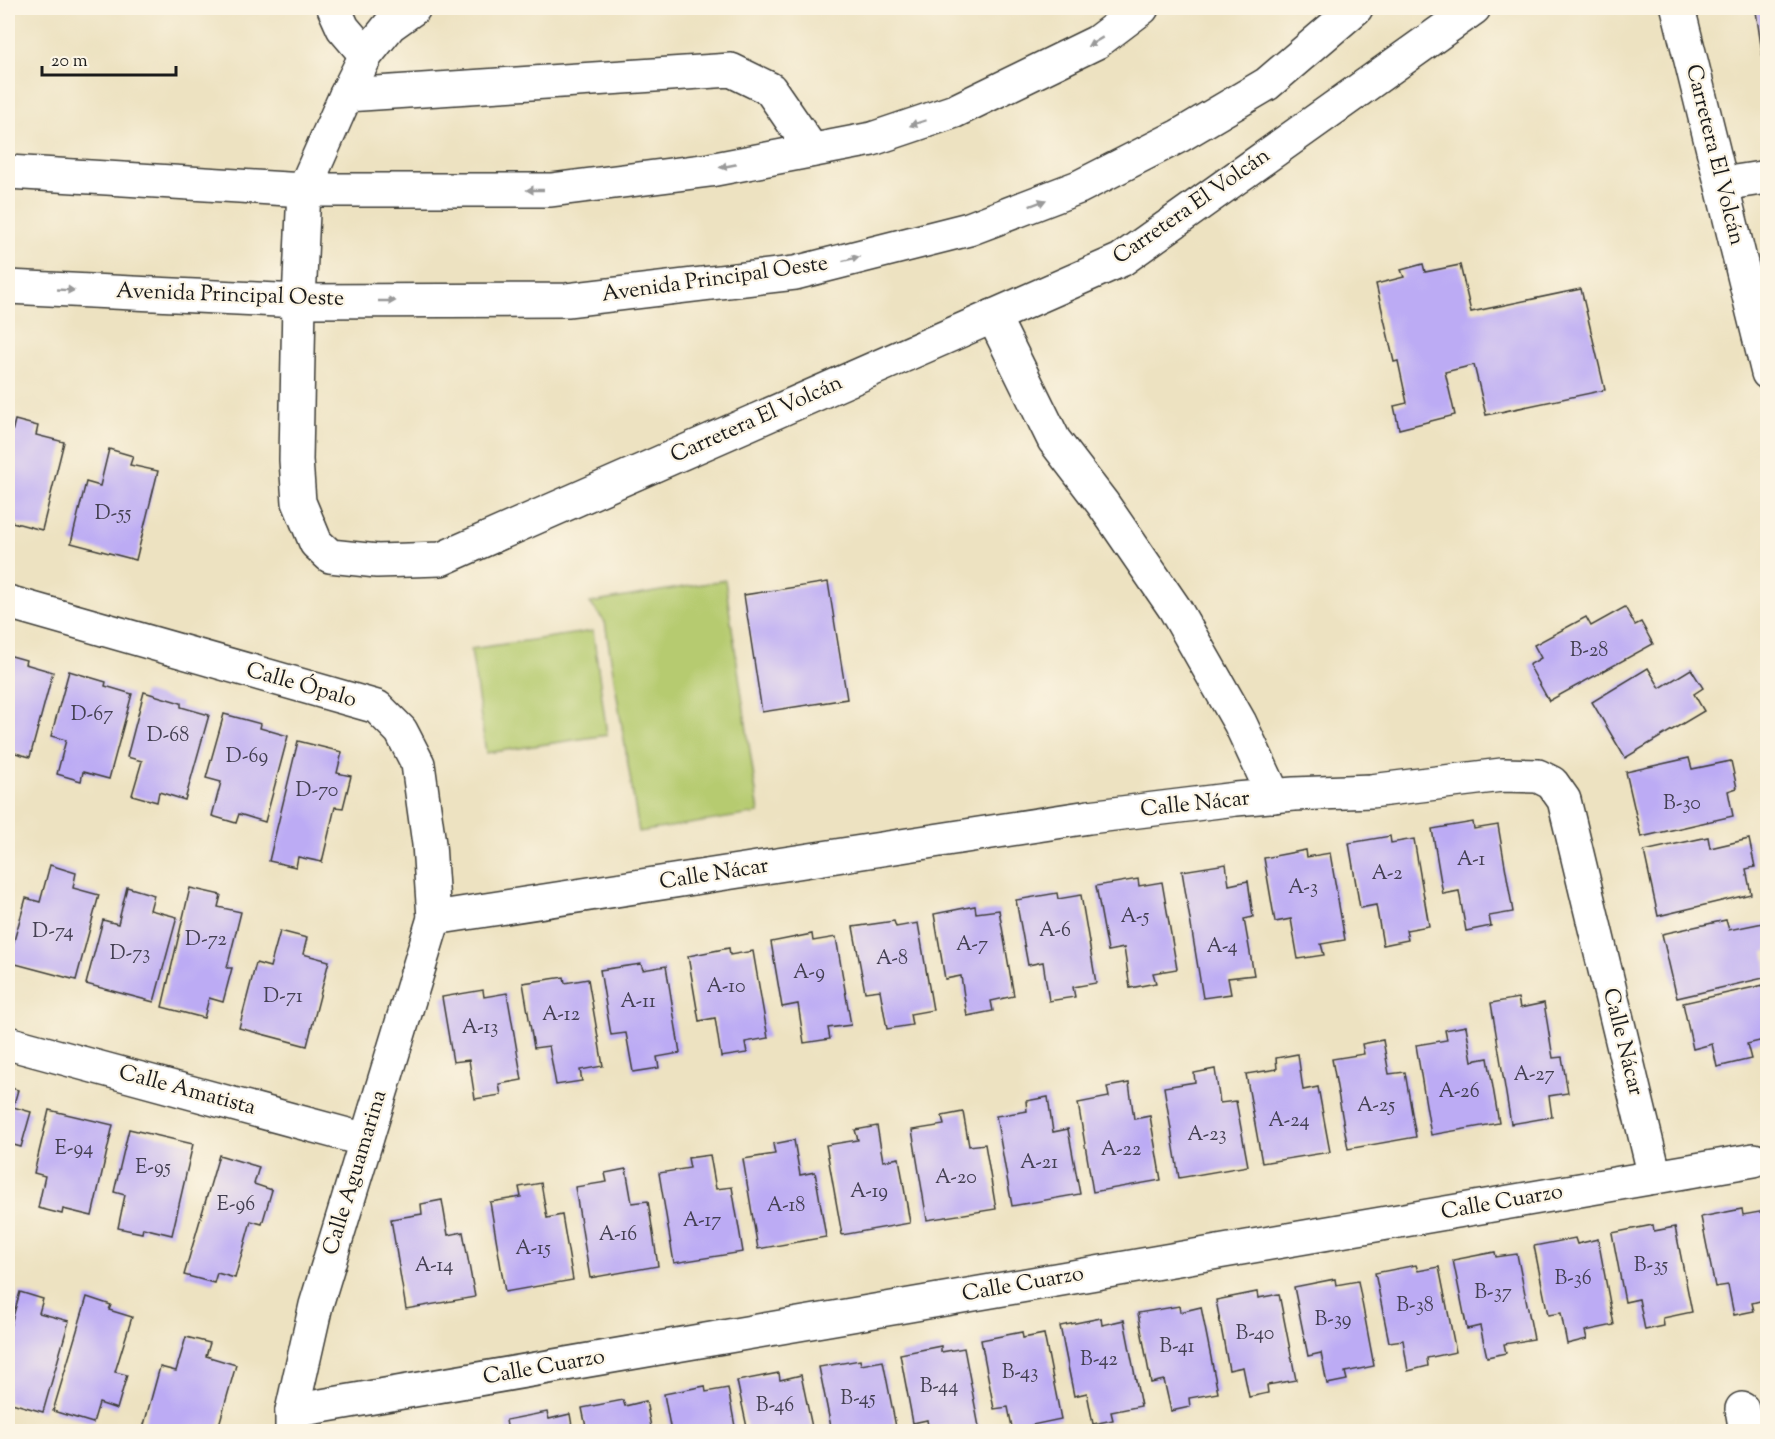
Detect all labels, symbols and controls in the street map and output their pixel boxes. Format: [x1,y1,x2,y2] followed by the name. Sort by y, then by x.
[1086,37,1103,47] one-way arrow
[42,39,176,77] scale bar
[51,49,88,75] text: 20 m
[1676,61,1752,249] street label: Carretera El Volcán
[909,119,927,129] one-way arrow
[1107,141,1277,273] street label: Carretera El Volcán
[719,162,738,171] one-way arrow
[526,185,545,195] one-way arrow
[1029,197,1047,207] one-way arrow
[600,248,830,312] street label: Avenida Principal Oeste
[842,253,860,263] one-way arrow
[115,276,345,316] street label: Avenida Principal Oeste
[56,286,75,295] one-way arrow
[377,296,396,306] one-way arrow
[666,368,848,472] street label: Carretera El Volcán
[95,500,131,529] house number: D-55
[1570,637,1608,666] house number: B-28
[242,654,360,717] street label: Calle Ópalo
[71,701,113,730] house number: D-67
[147,722,189,751] house number: D-68
[226,743,268,772] house number: D-69
[296,777,338,806] house number: D-70
[1139,783,1251,827] street label: Calle Nácar
[1663,790,1701,819] house number: B-30
[1457,846,1486,875] house number: A-1
[657,851,771,899] street label: Calle Nácar
[1371,860,1403,889] house number: A-2
[1288,874,1318,903] house number: A-3
[1121,903,1150,932] house number: A-5
[1039,917,1071,946] house number: A-6
[32,918,74,947] house number: D-74
[185,926,227,955] house number: D-72
[956,931,988,960] house number: A-7
[1206,933,1238,962] house number: A-4
[110,940,150,969] house number: D-73
[876,945,908,974] house number: A-8
[793,959,825,988] house number: A-9
[706,973,746,1002] house number: A-10
[263,983,303,1012] house number: D-71
[1593,985,1651,1099] street label: Calle Nácar
[620,988,656,1017] house number: A-11
[542,1001,580,1030] house number: A-12
[462,1014,498,1043] house number: A-13
[115,1057,259,1125] street label: Calle Amatista
[1513,1061,1555,1090] house number: A-27
[1438,1078,1480,1107] house number: A-26
[316,1086,396,1260] street label: Calle Aguamarina
[1357,1092,1395,1121] house number: A-25
[1268,1107,1310,1136] house number: A-24
[1187,1121,1227,1150] house number: A-23
[55,1135,93,1164] house number: E-94
[1101,1136,1141,1165] house number: A-22
[1020,1149,1058,1178] house number: A-21
[135,1154,171,1183] house number: E-95
[935,1164,977,1193] house number: A-20
[1439,1177,1565,1229] street label: Calle Cuarzo
[850,1178,888,1207] house number: A-19
[217,1191,255,1220] house number: E-96
[767,1192,805,1221] house number: A-18
[683,1207,721,1236] house number: A-17
[599,1221,637,1250] house number: A-16
[515,1235,551,1264] house number: A-15
[415,1252,453,1281] house number: A-14
[1634,1252,1668,1281] house number: B-35
[960,1259,1086,1311] street label: Calle Cuarzo
[1554,1265,1592,1294] house number: B-36
[1474,1279,1512,1308] house number: B-37
[1396,1292,1434,1321] house number: B-38
[1314,1306,1352,1335] house number: B-39
[1236,1320,1274,1349] house number: B-40
[1159,1333,1195,1362] house number: B-41
[481,1342,607,1394] street label: Calle Cuarzo
[1080,1346,1118,1375] house number: B-42
[1002,1359,1038,1388] house number: B-43
[920,1373,958,1402] house number: B-44
[840,1385,876,1414] house number: B-45
[756,1392,794,1421] house number: B-46

